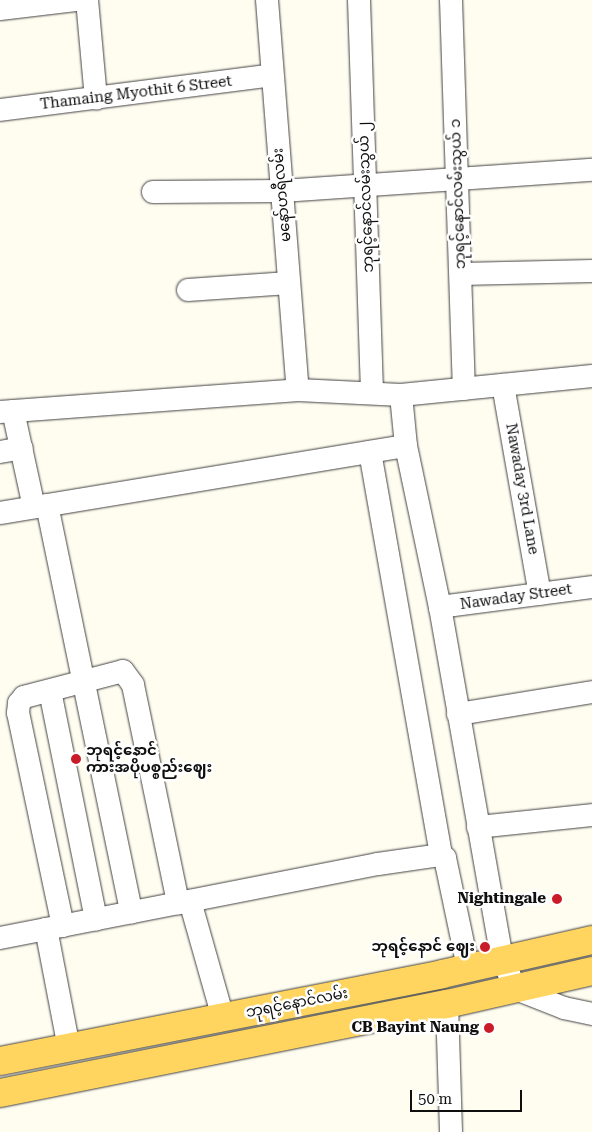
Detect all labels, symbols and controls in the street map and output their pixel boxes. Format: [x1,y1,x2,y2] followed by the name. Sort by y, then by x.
[39,72,233,114] street label: Thamaing Myothit 6 Street
[446,118,470,270] street label: ဘုရင့်နောင်လမ်းသွယ် ၁
[354,121,378,273] street label: ဘုရင့်နောင်လမ်းသွယ် ၂
[269,147,295,243] street label: မနော်ဟရီလမ်း
[502,422,542,556] street label: Nawaday 3rd Lane
[459,580,573,614] street label: Nawaday Street
[86,741,212,776] place label: ဘုရင့်နောင် ကားအပိုပစ္စည်းဈေး
[70,753,82,765] marker: ဘုရင့်နောင် ကားအပိုပစ္စည်းဈေး
[457,890,546,908] place label: Nightingale
[550,892,564,906] marker: Nightingale
[371,938,475,956] place label: ဘုရင့်နောင် ဈေး
[479,941,491,953] marker: ဘုရင့်နောင် ဈေး
[244,984,350,1022] street label: ဘုရင့်နောင်လမ်း
[351,1019,479,1037] place label: CB Bayint Naung
[483,1022,495,1034] marker: CB Bayint Naung
[412,1080,524,1112] scale bar
[418,1090,452,1108] text: 50 m

